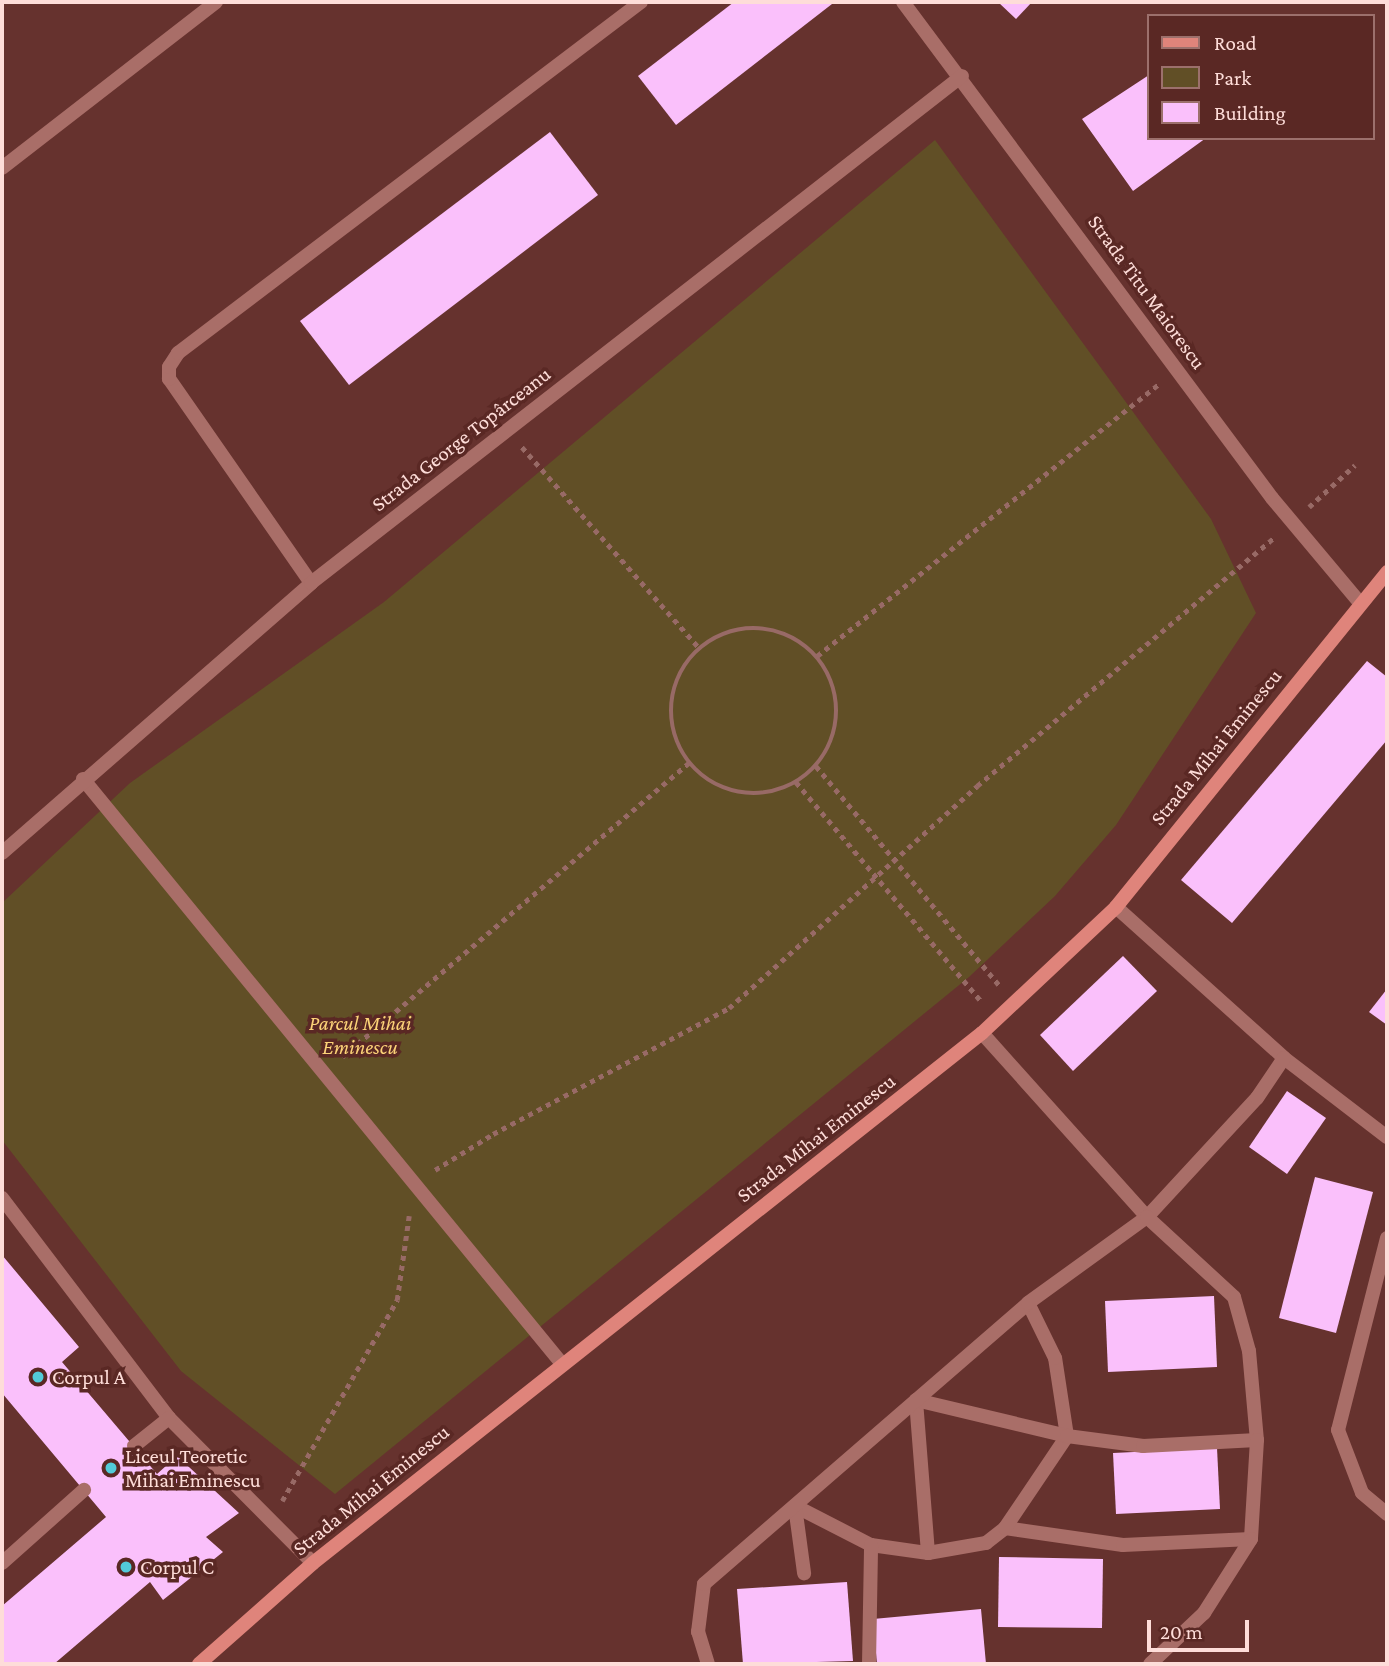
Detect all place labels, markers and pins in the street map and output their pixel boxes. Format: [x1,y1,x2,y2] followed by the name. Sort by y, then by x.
[52,1364,126,1390] place label: Corpul A
[30,1369,46,1385] marker: Corpul A
[125,1443,261,1493] place label: Liceul Teoretic Mihai Eminescu
[103,1460,119,1476] marker: Liceul Teoretic Mihai Eminescu
[140,1554,214,1580] place label: Corpul C
[118,1559,134,1575] marker: Corpul C

